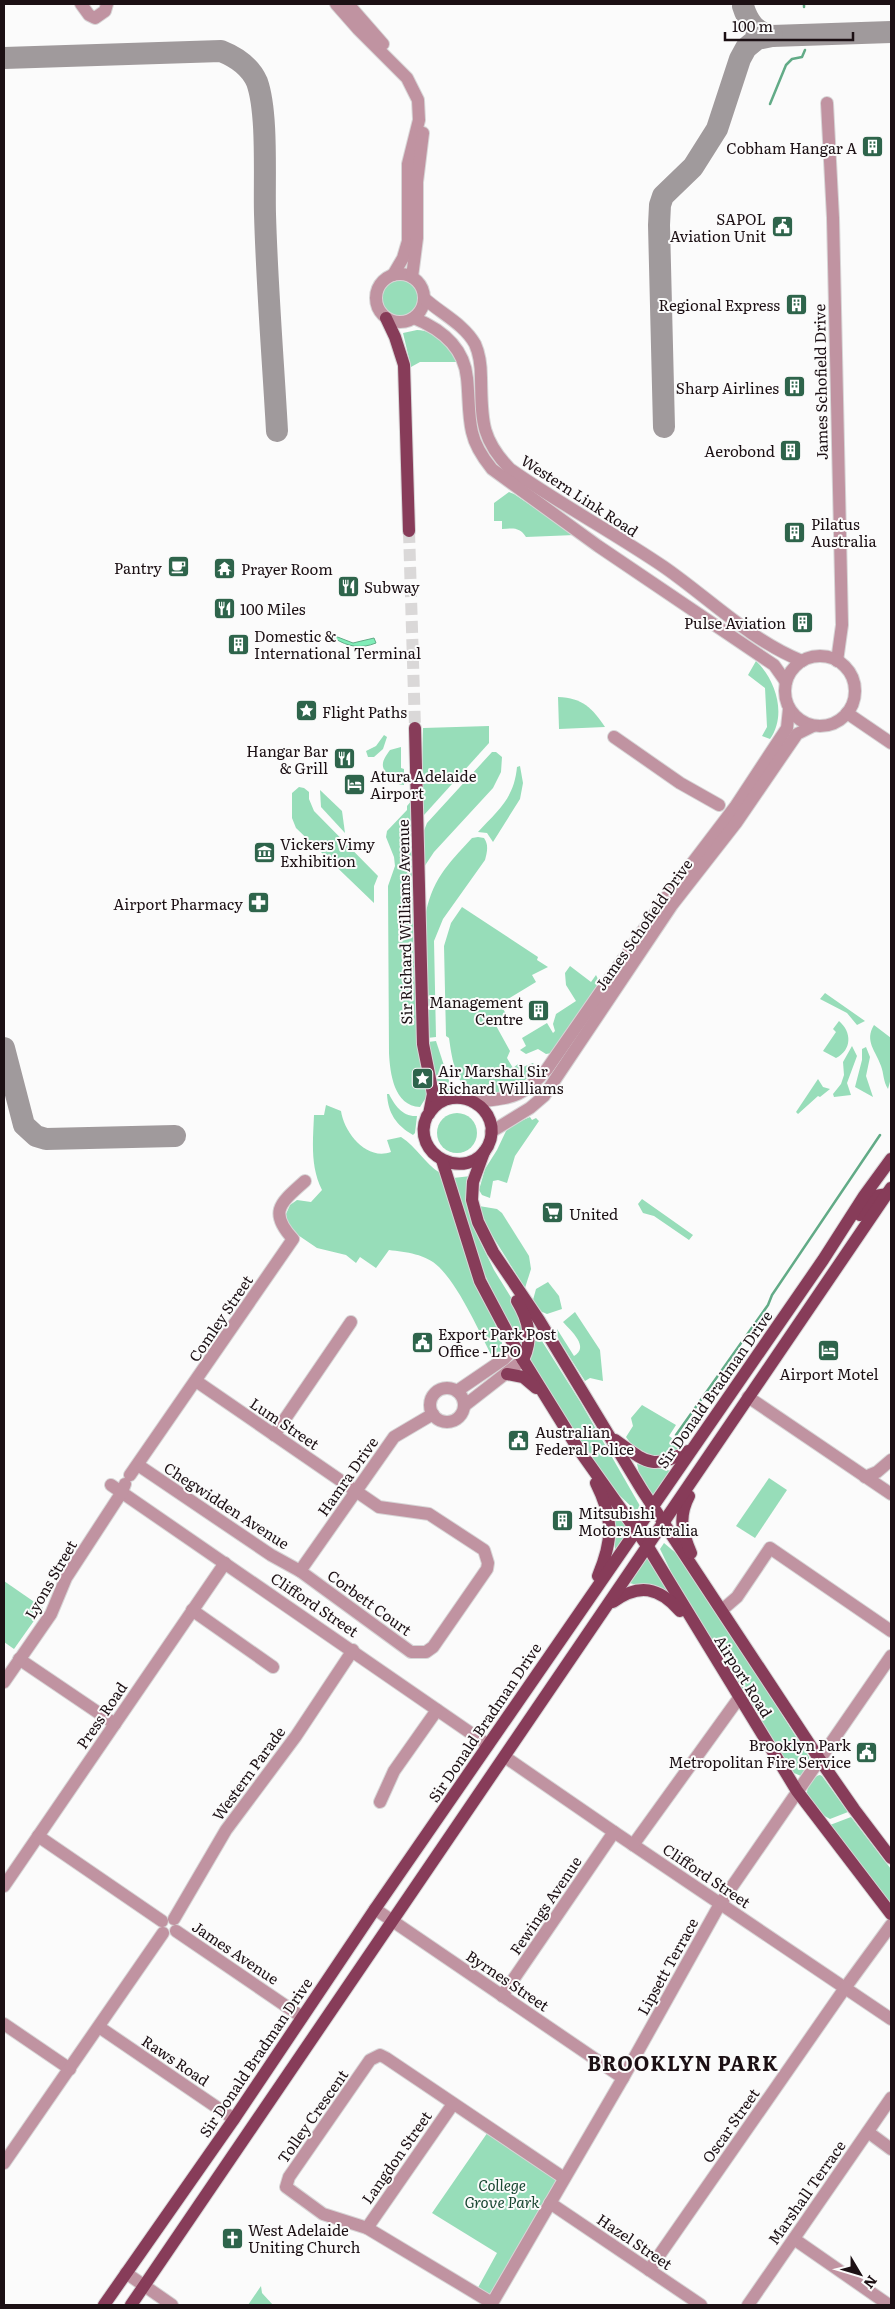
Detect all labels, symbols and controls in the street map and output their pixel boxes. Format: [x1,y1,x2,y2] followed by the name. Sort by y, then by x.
[725,10,852,42] scale bar
[732,14,773,37] text: 100 m
[861,135,885,159] building icon: Cobham Hangar A
[726,136,857,159] place label: Cobham Hangar A
[670,207,766,247] place label: SAPOL Aviation Unit
[770,215,794,239] public building icon: SAPOL Aviation Unit
[784,292,808,316] building icon: Regional Express
[659,293,780,316] place label: Regional Express
[807,304,833,460] street label: James Schofield Drive
[783,375,807,399] building icon: Sharp Airlines
[676,376,779,399] place label: Sharp Airlines
[779,438,803,462] building icon: Aerobond
[704,439,775,462] place label: Aerobond
[517,448,643,542] street label: Western Link Road
[811,512,878,552] place label: Pilatus Australia
[783,520,807,544] building icon: Pilatus Australia
[166,555,190,579] cafe icon: Pantry
[114,556,162,579] place label: Pantry
[213,556,237,580] temple icon: Prayer Room
[241,557,333,580] place label: Prayer Room
[336,574,360,598] restaurant icon: Subway
[364,575,420,598] place label: Subway
[212,596,236,620] restaurant icon: 100 Miles
[240,597,306,620] place label: 100 Miles
[790,610,814,634] building icon: Pulse Aviation
[684,611,786,634] place label: Pulse Aviation
[254,624,421,664] place label: Domestic & International Terminal
[226,632,250,656] building icon: Domestic & International Terminal
[294,699,318,723] place icon: Flight Paths
[322,700,407,723] place label: Flight Paths
[246,739,328,779] place label: Hangar Bar & Grill
[332,747,356,771] restaurant icon: Hangar Bar & Grill
[370,764,477,804] place label: Atura Adelaide Airport
[342,772,366,796] hotel icon: Atura Adelaide Airport
[391,819,417,1025] street label: Sir Richard Williams Avenue
[280,832,375,872] place label: Vickers Vimy Exhibition
[252,840,276,864] museum icon: Vickers Vimy Exhibition
[589,853,697,995] street label: James Schofield Drive
[247,891,271,915] pharmacy icon: Airport Pharmacy
[113,892,243,915] place label: Airport Pharmacy
[429,990,523,1030] place label: Management Centre
[527,998,551,1022] building icon: Management Centre
[438,1059,564,1099] place label: Air Marshal Sir Richard Williams
[410,1067,434,1091] place icon: Air Marshal Sir Richard Williams
[541,1201,565,1225] supermarket icon: United
[569,1202,618,1225] place label: United
[182,1270,258,1366] street label: Comley Street
[651,1305,778,1473] street label: Sir Donald Bradman Drive
[438,1322,556,1362] place label: Export Park Post Office - LPO
[410,1330,434,1354] public building icon: Export Park Post Office - LPO
[817,1338,841,1362] hotel icon: Airport Motel
[779,1362,879,1385] place label: Airport Motel
[246,1391,324,1455] street label: Lum Street
[535,1420,634,1460] place label: Australian Federal Police
[507,1428,531,1452] public building icon: Australian Federal Police
[311,1431,383,1520] street label: Hamra Drive
[160,1456,294,1554] street label: Chegwidden Avenue
[578,1501,699,1541] place label: Mitsubishi Motors Australia
[550,1509,574,1533] building icon: Mitsubishi Motors Australia
[18,1535,82,1623] street label: Lyons Street
[323,1563,417,1641] street label: Corbett Court
[266,1566,364,1642] street label: Clifford Street
[709,1630,779,1722] street label: Airport Road
[422,1637,546,1806] street label: Sir Donald Bradman Drive
[70,1677,132,1753] street label: Press Road
[206,1721,290,1825] street label: Western Parade
[669,1733,852,1773] place label: Brooklyn Park Metropolitan Fire Service
[855,1741,879,1765] public building icon: Brooklyn Park Metropolitan Fire Service
[658,1837,756,1913] street label: Clifford Street
[503,1851,587,1959] street label: Fewings Avenue
[631,1913,703,2019] street label: Lipsett Terrace
[188,1914,284,1990] street label: James Avenue
[462,1944,554,2016] street label: Byrnes Street
[193,1972,317,2141] street label: Sir Donald Bradman Drive
[138,2029,214,2091] street label: Raws Road
[587,2047,779,2077] district label: BROOKLYN PARK
[271,2064,353,2168] street label: Tolley Crescent
[696,2083,764,2167] street label: Oscar Street
[355,2106,437,2208] street label: Langdon Street
[761,2135,851,2249] street label: Marshall Terrace
[465,2173,540,2213] park label: College Grove Park
[593,2207,677,2275] street label: Hazel Street
[248,2218,360,2258] place label: West Adelaide Uniting Church
[220,2226,244,2250] church icon: West Adelaide Uniting Church
[835,2249,885,2299] north arrow
[859,2272,883,2294] text: N

